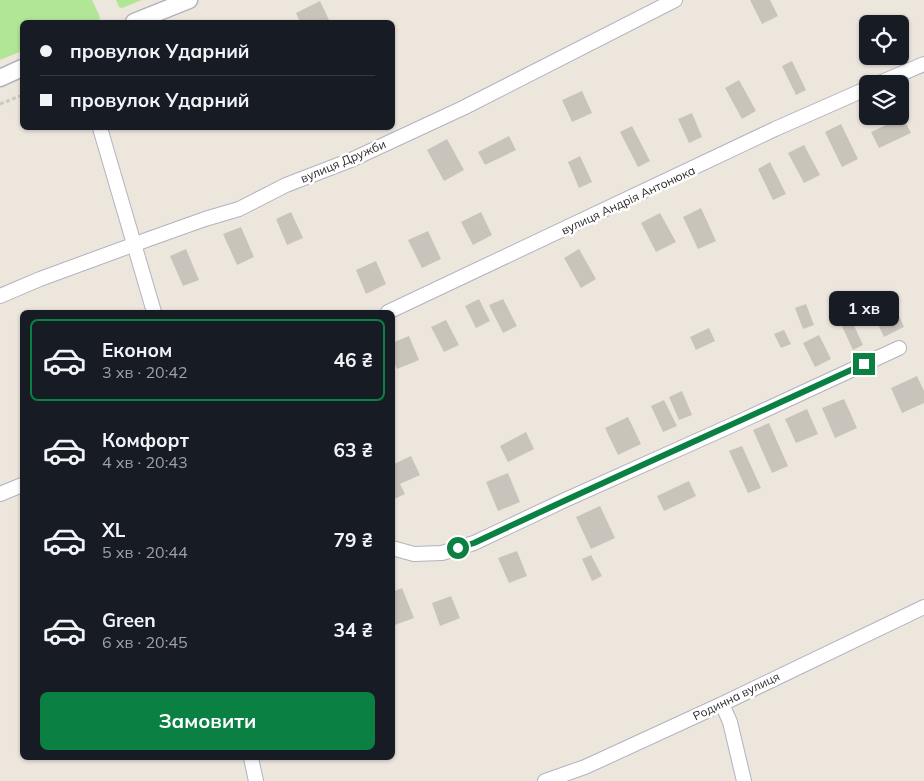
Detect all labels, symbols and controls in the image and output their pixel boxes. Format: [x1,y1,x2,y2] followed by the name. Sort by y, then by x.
[859,15,909,125] map controls
[859,15,909,65] button: locate
[70,39,250,63] text: провулок Ударний
[859,75,909,125] button: layers
[70,88,250,112] text: провулок Ударний
[298,136,388,186] street label: вулиця Дружби
[559,162,697,238] street label: вулиця Андрія Антонюка
[829,292,899,326] callout: 1 хв
[848,298,880,318] text: 1 хв
[42,338,87,383] icon: car
[102,338,172,362] text: Економ
[334,348,373,372] text: 46 ₴
[853,353,875,375] route end
[102,362,188,382] text: 3 хв · 20:42
[42,428,87,473] icon: car
[102,428,189,452] text: Комфорт
[334,438,373,462] text: 63 ₴
[102,452,188,472] text: 4 хв · 20:43
[42,518,87,563] icon: car
[102,518,125,542] text: XL
[334,528,373,552] text: 79 ₴
[447,537,469,559] route start
[102,542,188,562] text: 5 хв · 20:44
[42,608,87,653] icon: car
[102,608,156,632] text: Green
[334,618,373,642] text: 34 ₴
[102,632,188,652] text: 6 хв · 20:45
[690,668,782,724] street label: Родинна вулиця
[40,692,375,750] button: Замовити

